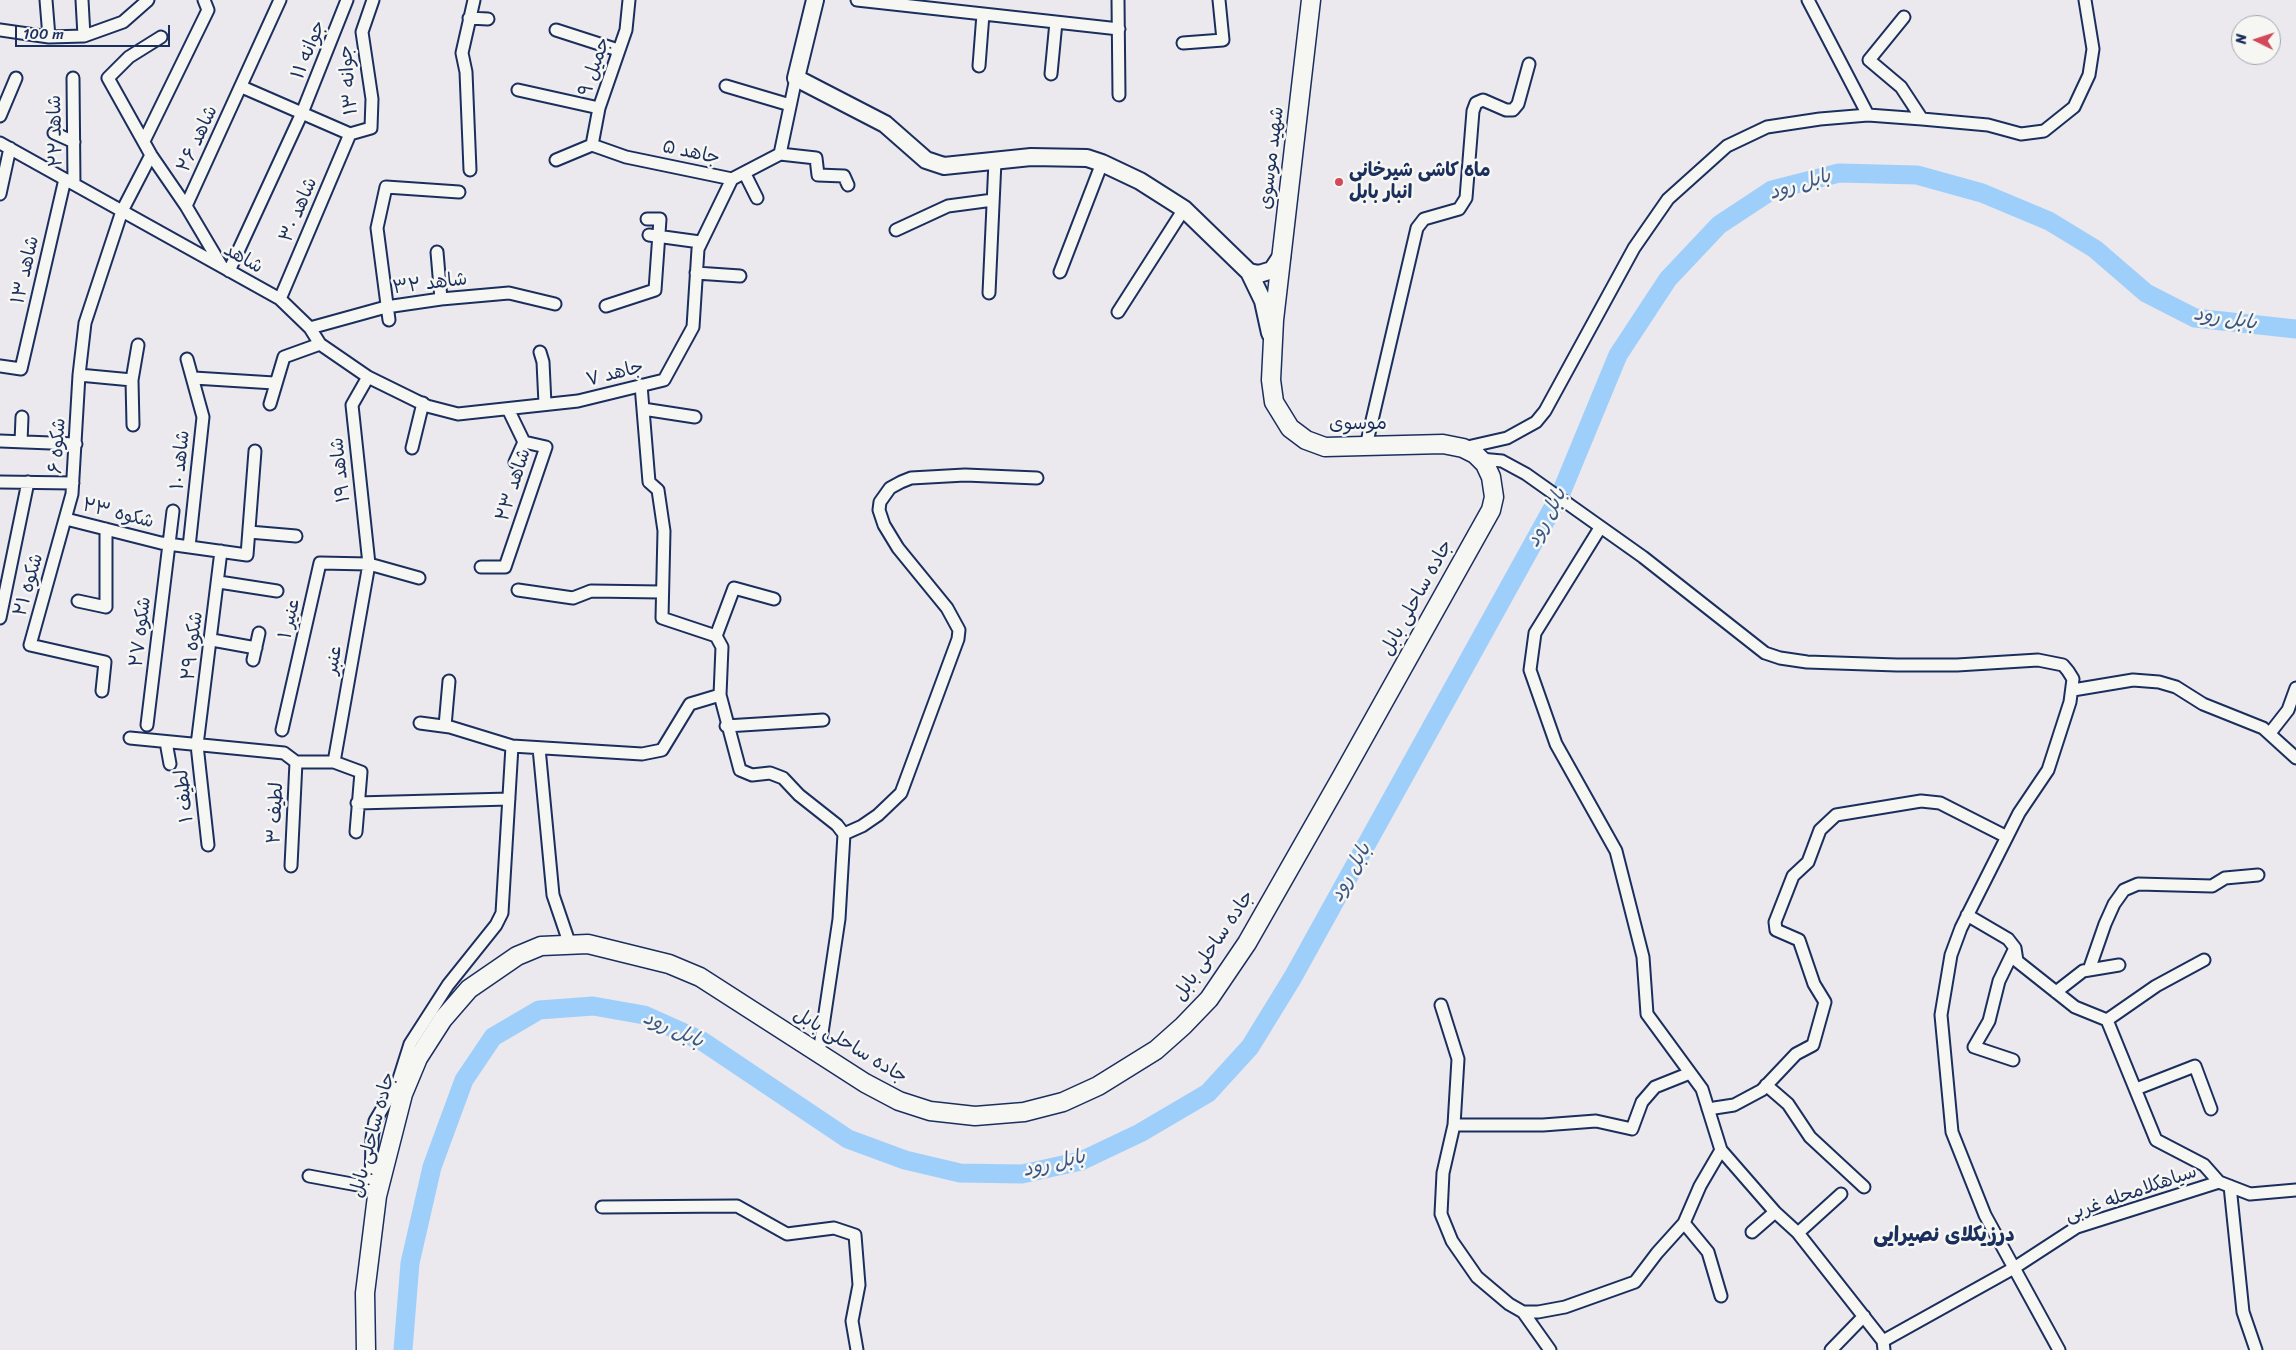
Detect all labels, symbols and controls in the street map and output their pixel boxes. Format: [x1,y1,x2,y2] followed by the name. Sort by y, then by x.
[18,15,172,47] scale bar
[2231,15,2281,65] north arrow
[287,17,331,83] street label: جوانه ۱۱
[23,21,64,47] text: 100 m
[2229,33,2254,45] text: N
[574,34,616,100] street label: جمیل ۹
[335,44,363,116] street label: جوانه ۱۳
[44,95,68,167] street label: شاهد ۲۲
[173,102,223,176] street label: شاهد ۲۶
[1254,105,1290,211] street label: شهید موسوی
[660,136,722,170] street label: جاهد ۵
[1349,160,1491,204] place label: ماه کاشی شیرخانی انبار بابل
[1766,164,1834,206] water label: بابل رود
[275,174,323,246] street label: شاهد ۳۰
[1333,176,1345,188] marker: ماه کاشی شیرخانی انبار بابل
[7,234,45,306] street label: شاهد ۱۳
[219,239,267,279] street label: شاهد
[391,268,469,300] street label: شاهد ۳۲
[2192,302,2258,336] water label: بابل رود
[584,356,646,392] street label: جاهد ۷
[1329,413,1387,435] street label: موسوی
[45,417,71,475] street label: شکوه ۶
[167,429,195,491] street label: شاهد ۱۰
[326,436,356,504] street label: شاهد ۱۹
[492,446,536,524] street label: شاهد ۲۳
[1522,484,1572,552] water label: بابل رود
[80,494,156,534] street label: شکوه ۲۳
[1376,536,1458,660] street label: جاده ساحلی بابل
[9,551,49,619] street label: شکوه ۲۱
[125,595,157,669] street label: شکوه ۲۷
[274,597,306,641] street label: عنیر ۱
[177,610,209,682] street label: شکوه ۲۹
[320,644,348,676] street label: عنبر
[171,768,199,824] street label: لطیف ۱
[263,782,289,844] street label: لطیف ۳
[1325,840,1377,906] water label: بابل رود
[1169,886,1259,1006] street label: جاده ساحلی بابل
[789,1003,911,1089] street label: جاده ساحلی بابل
[639,1006,707,1054] water label: بابل رود
[345,1070,401,1200] street label: جاده ساحلی بابل
[1021,1145,1087,1183] water label: بابل رود
[2062,1161,2200,1227] street label: سیاهکلامحله غربی
[1873,1223,2015,1249] district label: درزیکلای نصیرایی

